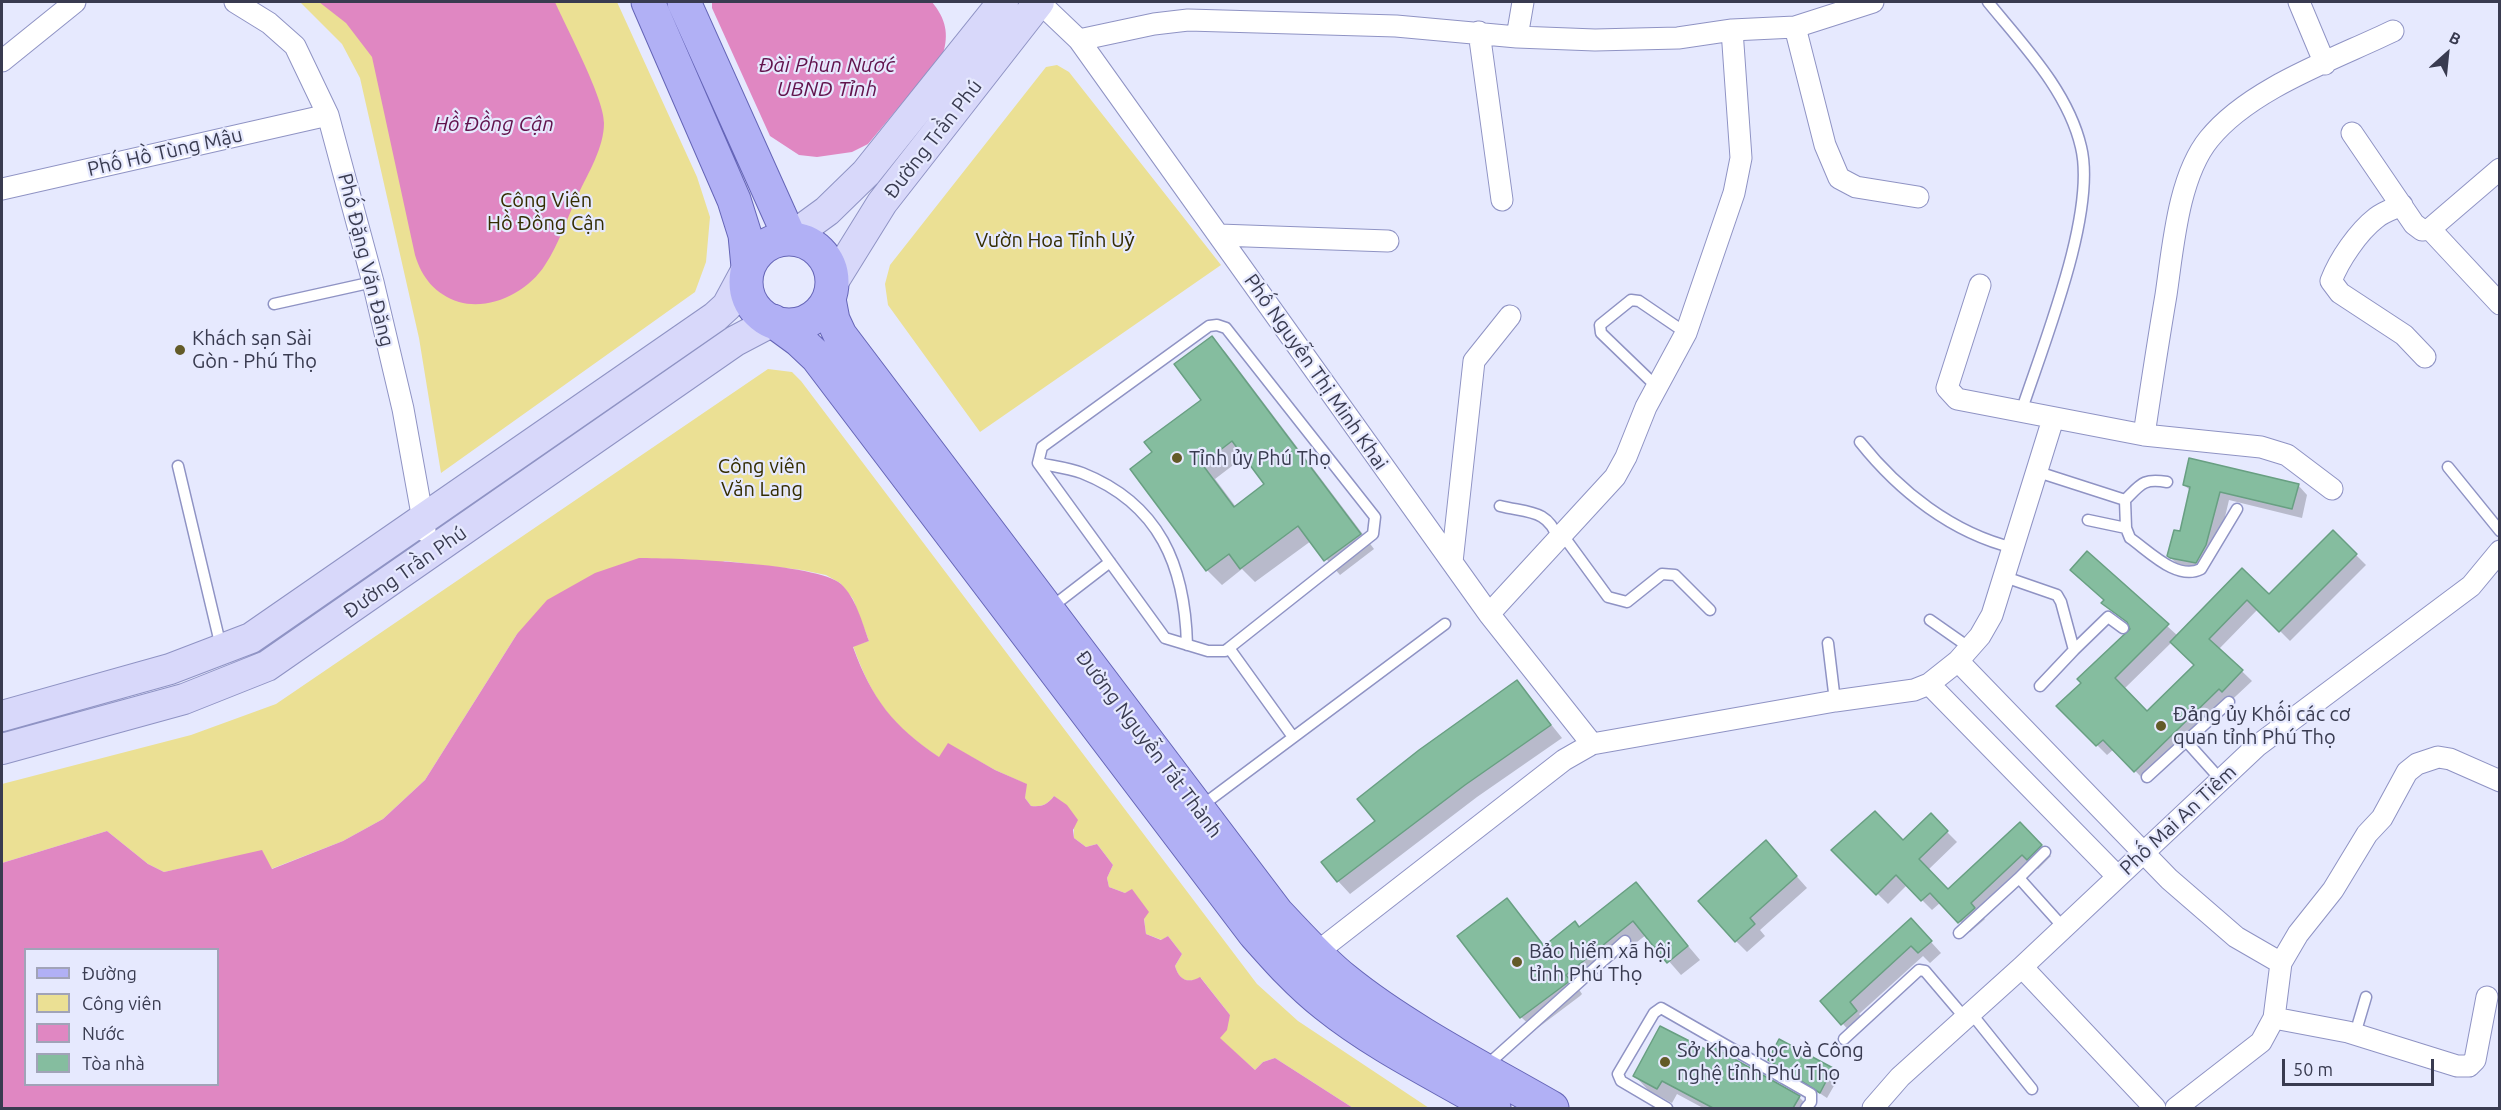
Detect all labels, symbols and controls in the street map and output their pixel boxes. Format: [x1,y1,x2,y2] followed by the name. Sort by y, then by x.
[2417,24,2477,84] north arrow
[2446,28,2464,48] text: B
[759,52,895,102] water label: Đài Phun Nước UBND Tỉnh
[879,75,987,203] street label: Đường Trần Phú
[434,111,554,137] water label: Hồ Đồng Cận
[85,122,245,182] street label: Phố Hồ Tùng Mậu
[333,171,399,349] street label: Phố Đặng Văn Đăng
[487,188,605,235] park label: Công Viên Hồ Đồng Cận
[975,228,1135,252] park label: Vườn Hoa Tỉnh Uỷ
[1239,269,1393,475] street label: Phố Nguyễn Thị Minh Khai
[192,326,317,373] place label: Khách sạn Sài Gòn - Phú Thọ
[173,343,187,357] marker: Khách sạn Sài Gòn - Phú Thọ
[1189,446,1331,470] place label: Tỉnh ủy Phú Thọ
[1170,451,1184,465] marker: Tỉnh ủy Phú Thọ
[718,454,806,501] park label: Công viên Văn Lang
[339,521,471,623] street label: Đường Trần Phú
[1071,646,1227,842] street label: Đường Nguyễn Tất Thành
[2173,702,2351,749] place label: Đảng ủy Khối các cơ quan tỉnh Phú Thọ
[2154,719,2168,733] marker: Đảng ủy Khối các cơ quan tỉnh Phú Thọ
[2115,760,2241,880] street label: Phố Mai An Tiêm
[1529,939,1671,986] place label: Bảo hiểm xã hội tỉnh Phú Thọ
[24,948,219,1086] legend
[1510,955,1524,969] marker: Bảo hiểm xã hội tỉnh Phú Thọ
[82,963,137,983] text: Đường
[82,993,162,1013] text: Công viên
[82,1023,124,1043] text: Nước
[1677,1038,1864,1085] place label: Sở Khoa học và Công nghệ tỉnh Phú Thọ
[2285,1047,2436,1085] scale bar
[82,1053,145,1073] text: Tòa nhà
[1658,1055,1672,1069] marker: Sở Khoa học và Công nghệ tỉnh Phú Thọ
[2293,1059,2333,1079] text: 50 m

